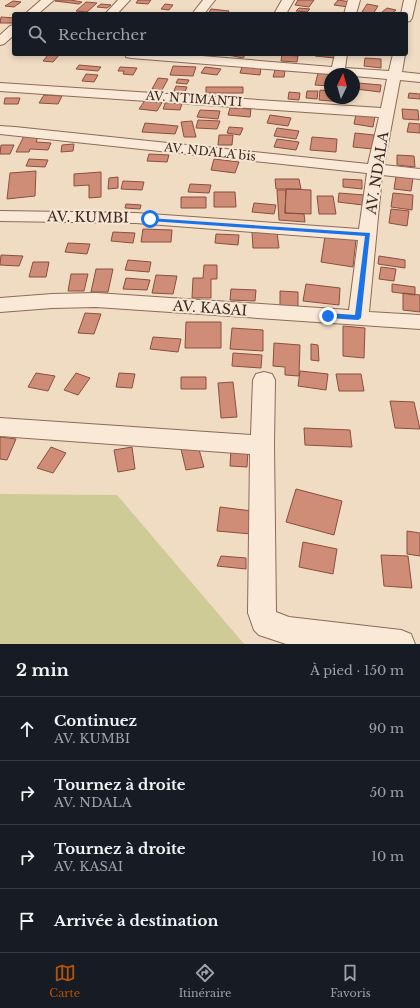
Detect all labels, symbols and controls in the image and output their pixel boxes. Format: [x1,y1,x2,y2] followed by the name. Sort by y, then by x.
[12,12,408,56] search box
[26,23,48,45] icon: search
[58,25,146,44] text: Rechercher
[324,68,360,104] north arrow
[144,88,243,109] street label: AV. NTIMANTI
[361,130,392,217] street label: AV. NDALA
[162,139,257,164] street label: AV. NDALA bis
[46,207,129,227] street label: AV. KUMBI
[141,210,159,228] route start
[171,296,248,320] street label: AV. KASAI
[319,307,337,325] route end
[16,660,69,681] text: 2 min
[310,662,404,679] text: À pied · 150 m
[54,711,137,730] text: Continuez
[16,718,38,740] icon: ahead
[369,720,404,737] text: 90 m
[54,730,130,747] text: AV. KUMBI
[54,775,186,794] text: Tournez à droite
[16,782,38,804] icon: right
[370,784,404,801] text: 50 m
[54,794,132,811] text: AV. NDALA
[54,839,186,858] text: Tournez à droite
[16,846,38,868] icon: right
[371,848,404,865] text: 10 m
[54,858,123,875] text: AV. KASAI
[16,910,38,932] icon: arrive
[54,911,218,930] text: Arrivée à destination
[49,962,80,1000] tab: Carte
[179,962,231,1000] tab: Itinéraire
[330,962,371,1000] tab: Favoris

